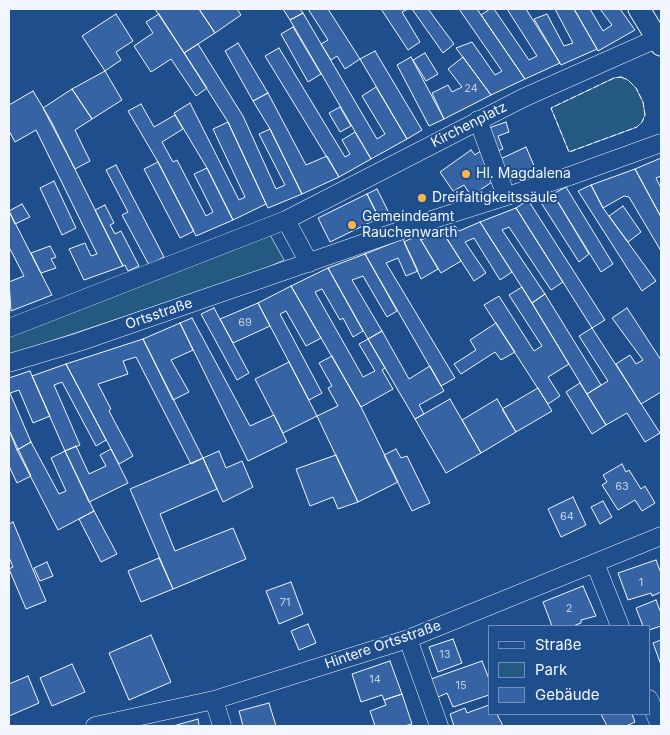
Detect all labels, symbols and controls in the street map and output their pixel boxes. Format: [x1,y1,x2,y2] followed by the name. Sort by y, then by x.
[464,82,478,96] house number: 24
[428,99,510,151] street label: Kirchenplatz
[476,166,571,182] place label: Hl. Magdalena
[460,168,472,180] marker: Hl. Magdalena
[432,190,558,206] place label: Dreifaltigkeitssäule
[416,192,428,204] marker: Dreifaltigkeitssäule
[362,209,457,242] place label: Gemeindeamt Rauchenwarth
[346,219,358,231] marker: Gemeindeamt Rauchenwarth
[123,295,195,333] street label: Ortsstraße
[238,316,252,330] house number: 69
[615,480,629,494] house number: 63
[560,510,574,524] house number: 64
[639,576,643,590] house number: 1
[280,596,290,610] house number: 71
[566,602,572,616] house number: 2
[323,617,443,673] street label: Hintere Ortsstraße
[488,625,650,715] legend
[535,635,582,654] text: Straße
[439,648,451,662] house number: 13
[535,660,567,679] text: Park
[369,673,381,687] house number: 14
[455,679,467,693] house number: 15
[535,685,600,704] text: Gebäude

